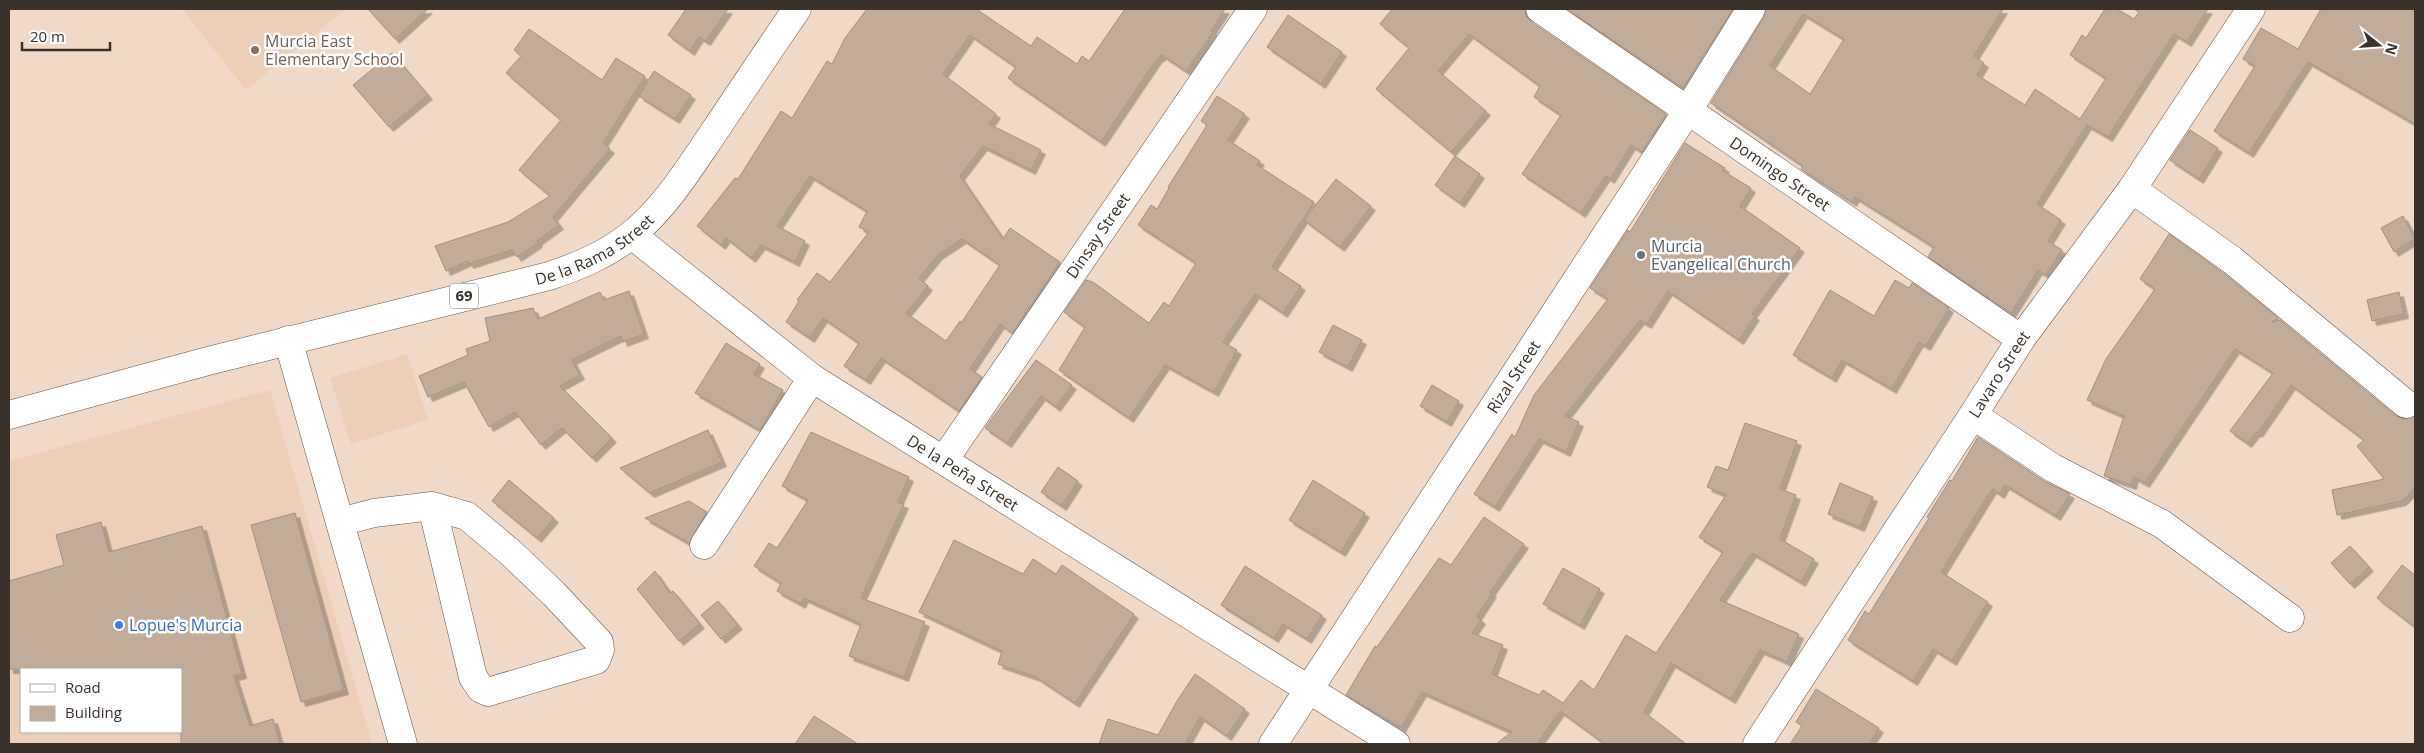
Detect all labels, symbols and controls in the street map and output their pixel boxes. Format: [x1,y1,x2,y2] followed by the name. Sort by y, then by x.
[22,20,110,52] scale bar
[2354,20,2404,70] north arrow
[30,26,65,46] text: 20 m
[265,30,403,70] place label: Murcia East Elementary School
[2381,41,2403,57] text: N
[249,44,261,56] marker: Murcia East Elementary School
[1725,131,1835,216] street label: Domingo Street
[1061,188,1135,283] street label: Dinsay Street
[533,209,659,290] street label: De la Rama Street
[1651,235,1791,275] place label: Murcia Evangelical Church
[1635,249,1647,261] marker: Murcia Evangelical Church
[450,284,478,308] road number: 69
[1963,326,2035,422] street label: Lavaro Street
[1481,336,1546,418] street label: Rizal Street
[903,429,1023,516] street label: De la Peña Street
[129,614,242,636] place label: Lopue's Murcia
[113,619,125,631] marker: Lopue's Murcia
[20,668,182,733] legend
[65,677,101,697] text: Road
[65,702,122,722] text: Building

